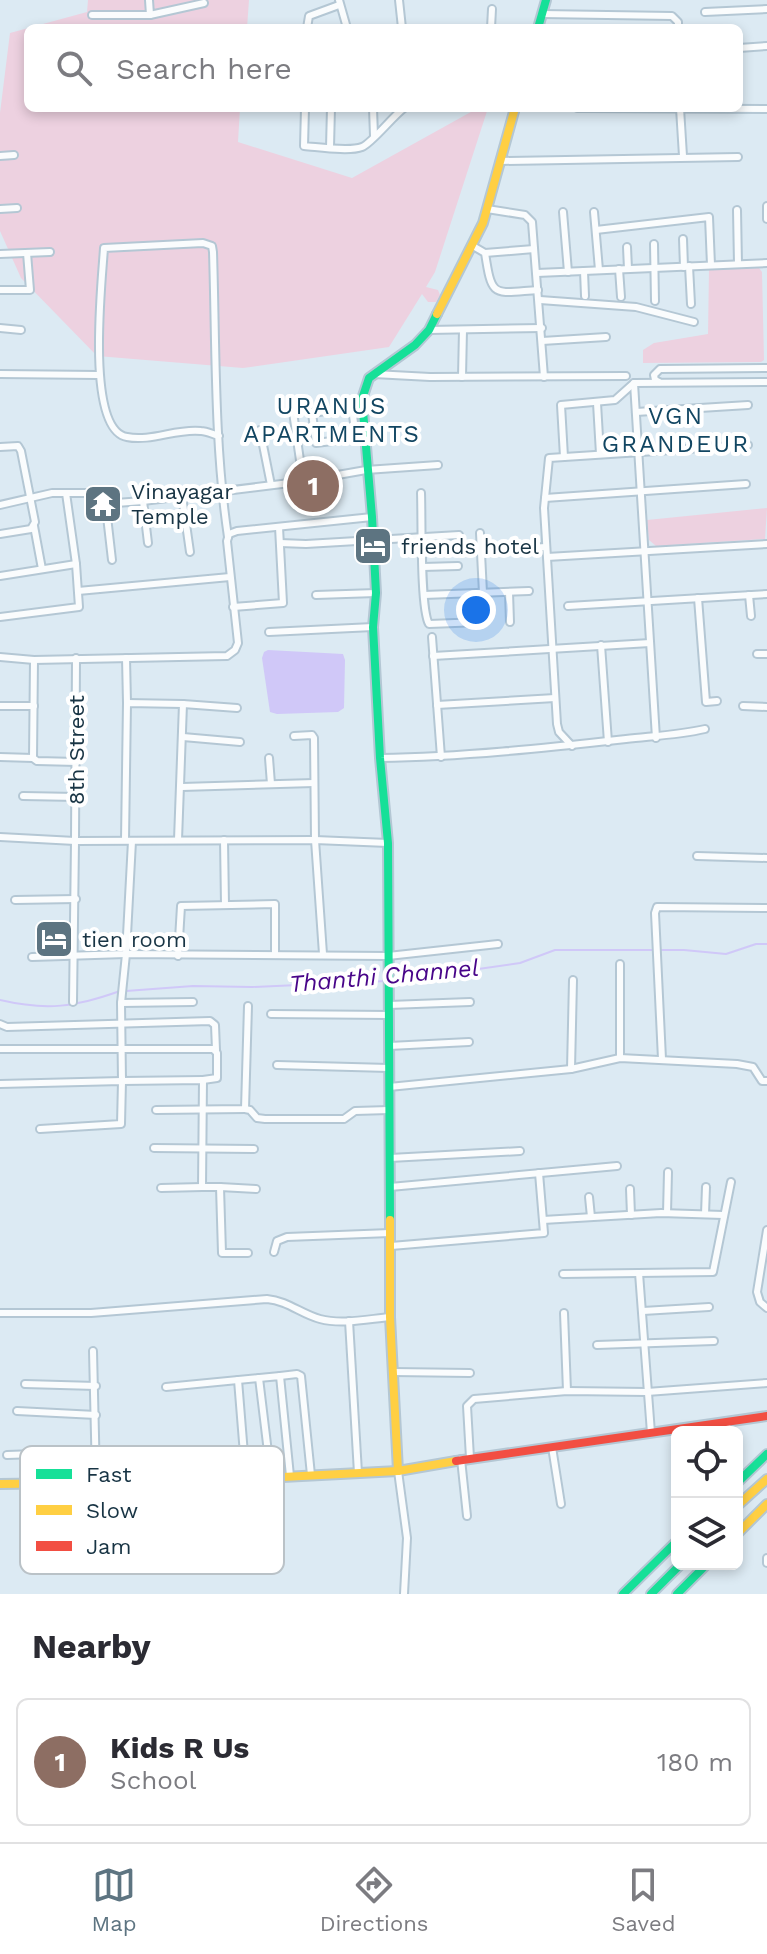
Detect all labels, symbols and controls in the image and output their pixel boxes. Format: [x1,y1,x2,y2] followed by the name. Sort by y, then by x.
[24,24,743,112] search box
[52,46,96,90] icon: search
[116,51,292,86] text: Search here
[243,392,421,448] district label: URANUS APARTMENTS
[602,402,750,458] district label: VGN GRANDEUR
[287,456,339,516] pin: 1
[131,479,233,529] place label: Vinayagar Temple
[82,483,124,525] temple icon: Vinayagar Temple
[352,525,394,567] hotel icon: friends hotel
[401,534,539,559] place label: friends hotel
[456,590,496,630] your location
[64,695,89,805] street label: 8th Street
[33,918,75,960] hotel icon: tien room
[82,927,187,952] place label: tien room
[288,954,480,998] water label: Thanthi Channel
[671,1426,743,1570] map controls
[671,1426,743,1498] button: locate
[20,1446,284,1574] legend
[86,1462,132,1487] text: Fast
[86,1498,138,1523] text: Slow
[671,1498,743,1570] button: layers
[86,1534,131,1559] text: Jam
[32,1626,151,1666] text: Nearby
[110,1730,249,1765] text: Kids R Us
[54,1747,66,1777] text: 1
[657,1747,733,1777] text: 180 m
[110,1765,196,1795] text: School
[92,1863,136,1936] tab: Map
[320,1863,428,1936] tab: Directions
[612,1863,675,1936] tab: Saved

